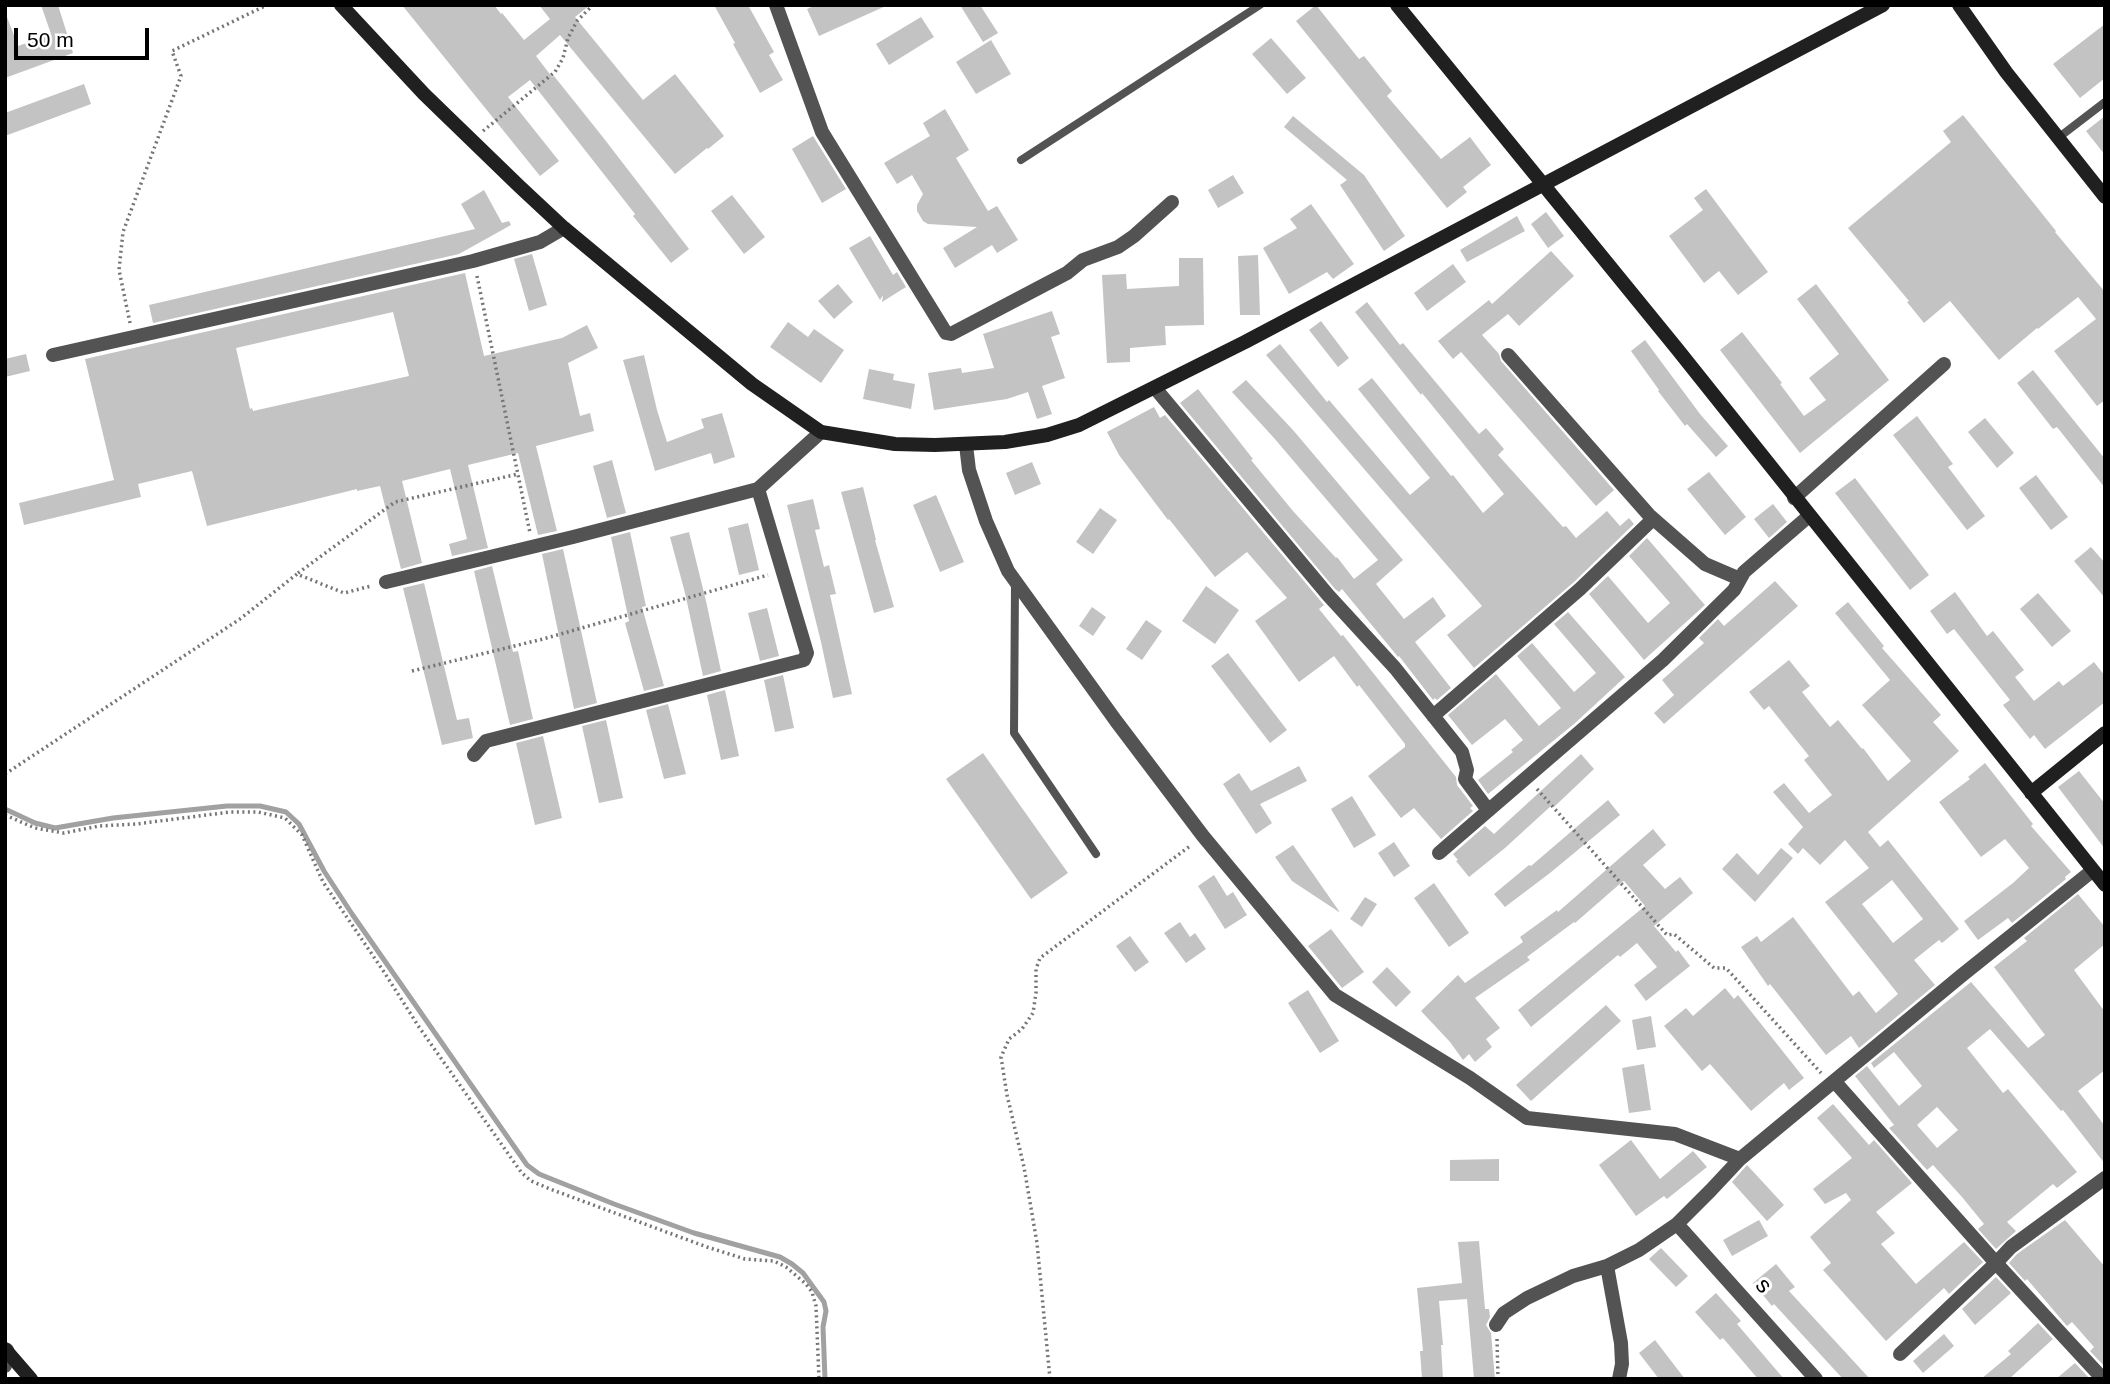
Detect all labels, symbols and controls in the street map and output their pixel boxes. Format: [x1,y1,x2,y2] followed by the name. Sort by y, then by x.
[18,14,152,58] scale bar
[27,28,74,51] text: 50 m
[1749,1272,1777,1300] street label: s

